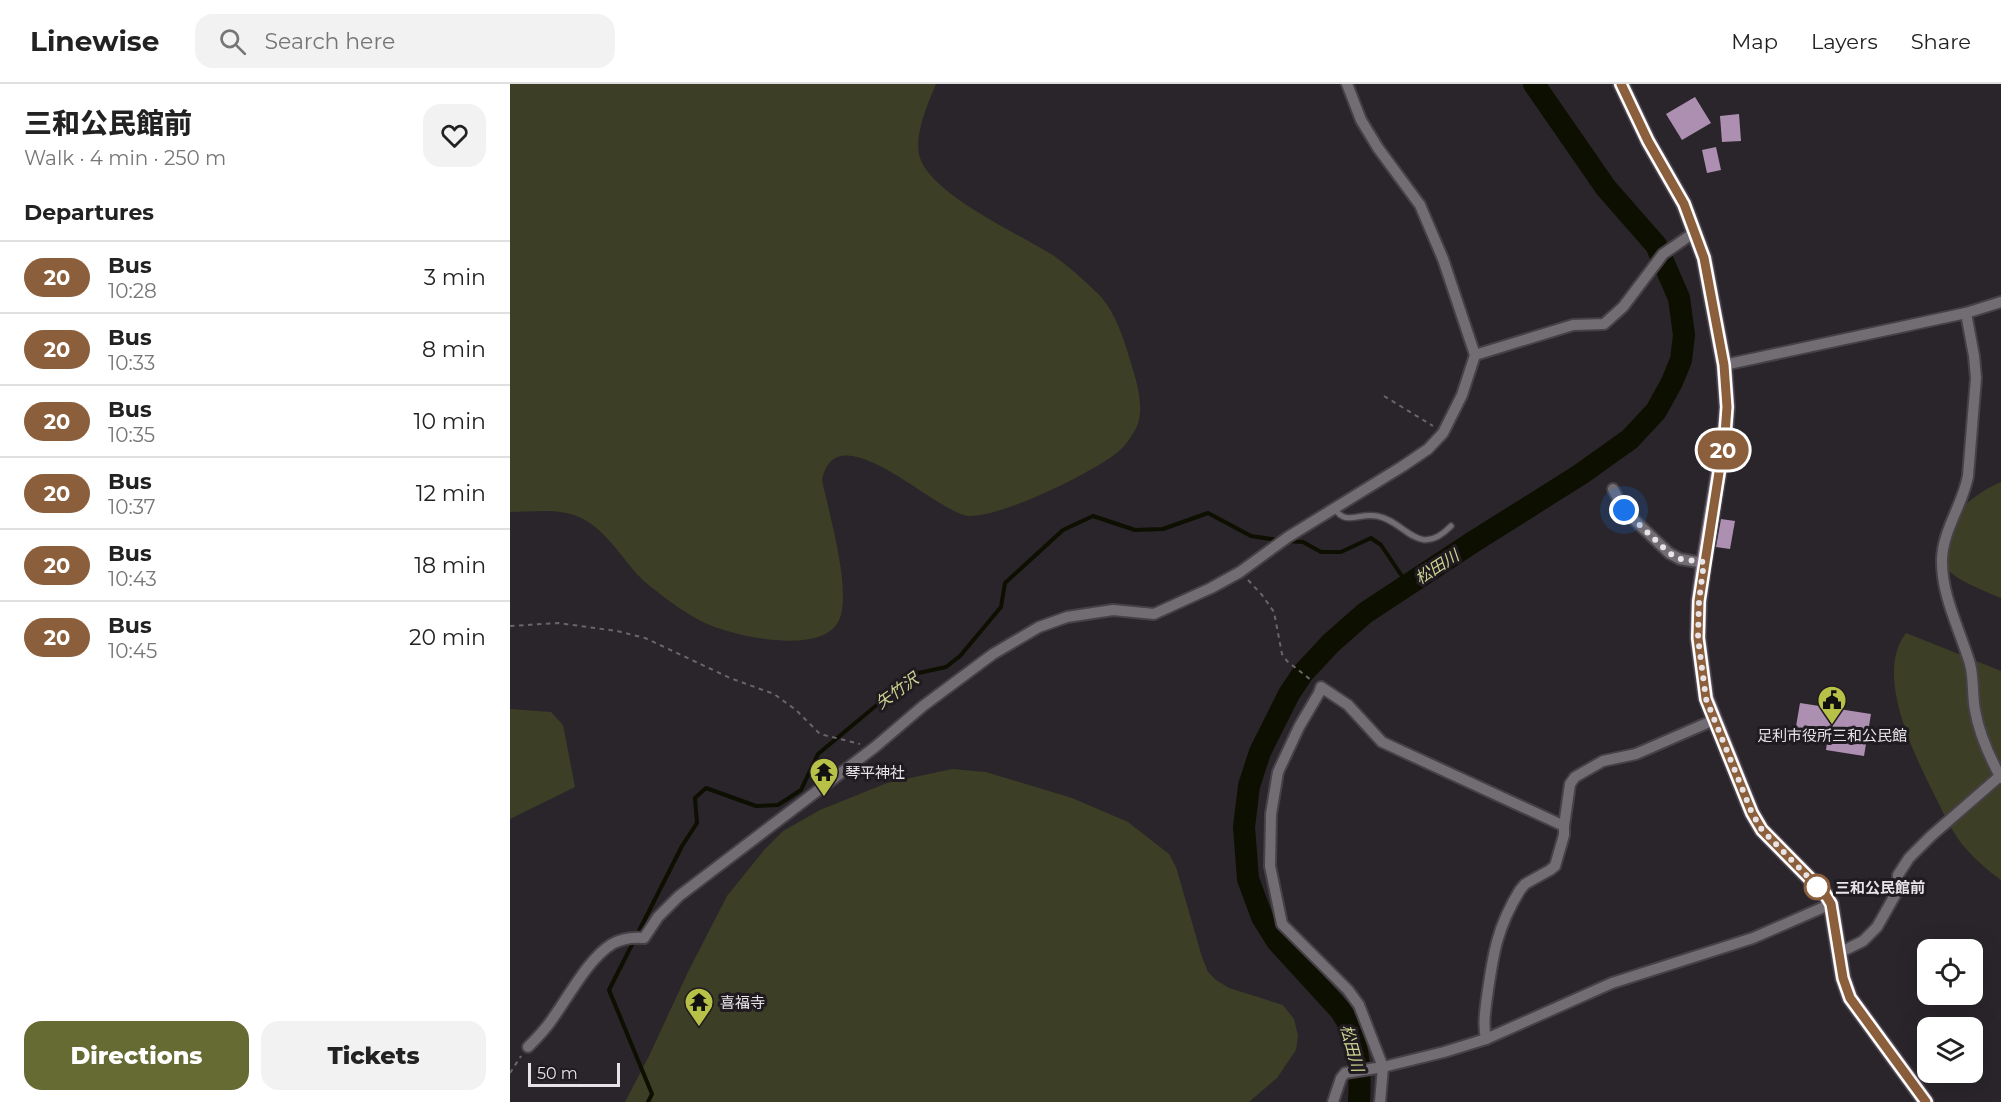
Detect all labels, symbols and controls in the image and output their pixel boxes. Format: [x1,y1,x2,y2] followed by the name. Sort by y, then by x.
[195,14,615,68] search box
[30,24,159,58] text: Linewise
[216,25,249,58] icon: search
[264,28,395,55] text: Search here
[1731,29,1778,54] text: Map
[1811,29,1878,54] text: Layers
[1911,29,1971,54] text: Share
[423,104,486,167] button: heart
[24,106,192,140] text: 三和公民館前
[24,146,226,170] text: Walk · 4 min · 250 m
[24,199,154,226] text: Departures
[108,252,152,279] text: Bus
[424,264,486,291] text: 3 min
[44,265,70,290] text: 20
[108,279,157,303] text: 10:28
[108,324,152,351] text: Bus
[422,336,486,363] text: 8 min
[44,337,70,362] text: 20
[108,351,155,375] text: 10:33
[108,396,152,423] text: Bus
[414,408,486,435] text: 10 min
[44,409,70,434] text: 20
[108,423,155,447] text: 10:35
[1696,430,1750,470] line badge: 20
[1710,438,1736,463] text: 20
[108,468,152,495] text: Bus
[416,480,486,507] text: 12 min
[44,481,70,506] text: 20
[108,495,156,519] text: 10:37
[1609,495,1639,525] your location
[108,540,152,567] text: Bus
[1412,545,1464,588] water label: 松田川
[414,552,486,579] text: 18 min
[44,553,70,578] text: 20
[108,567,157,591] text: 10:43
[108,612,152,639] text: Bus
[409,624,486,651] text: 20 min
[44,625,70,650] text: 20
[108,639,157,663] text: 10:45
[872,668,924,713] water label: 矢竹沢
[1816,684,1848,726] public building icon: 足利市役所三和公民館
[1757,726,1907,745] place label: 足利市役所三和公民館
[808,756,840,798] temple icon: 琴平神社
[845,763,905,782] place label: 琴平神社
[1804,874,1830,900] marker: 三和公民館前
[1835,878,1925,897] place label: 三和公民館前
[1917,939,1983,1083] map controls
[1917,939,1983,1005] button: locate
[683,986,715,1028] temple icon: 喜福寺
[720,993,765,1012] place label: 喜福寺
[1917,1017,1983,1083] button: layers
[24,1021,249,1090] button: Directions
[261,1021,486,1090] button: Tickets
[1337,1022,1368,1076] water label: 松田川
[528,1060,620,1088] scale bar
[537,1064,578,1083] text: 50 m

